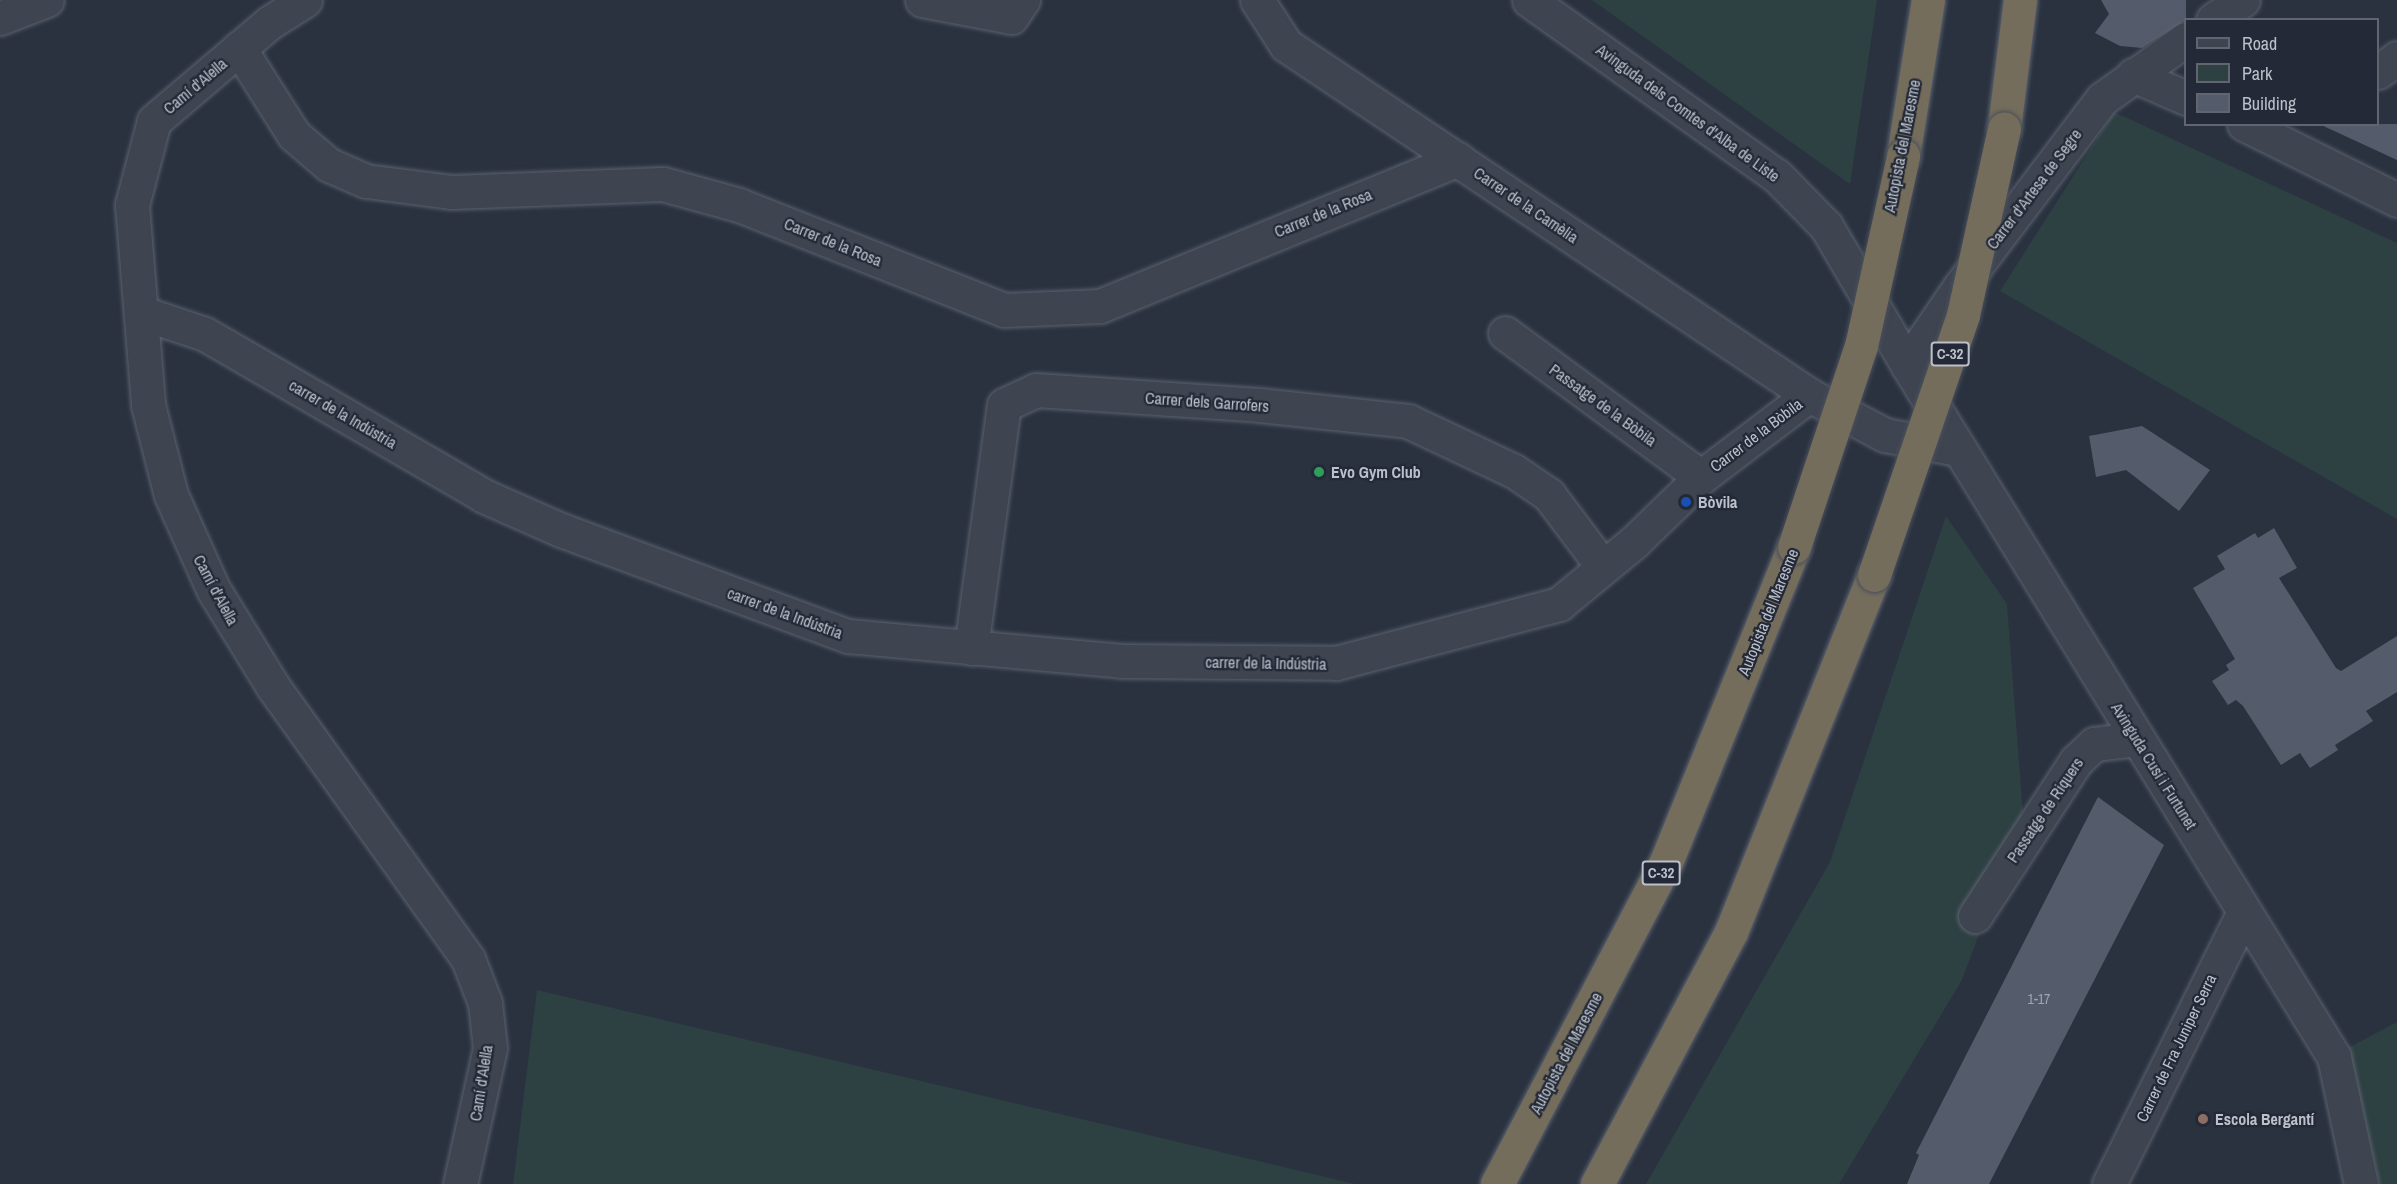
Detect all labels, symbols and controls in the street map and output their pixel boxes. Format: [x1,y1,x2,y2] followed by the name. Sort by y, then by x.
[2184,18,2379,126] legend
[2242,31,2277,56] text: Road
[1593,40,1783,186] street label: Avinguda dels Comtes d'Alba de Liste
[159,54,231,118] street label: Camí d'Alella
[2242,61,2272,86] text: Park
[1880,78,1924,214] street label: Autopista del Maresme
[2242,91,2296,116] text: Building
[1983,125,2085,253] street label: Carrer d'Artesa de Segre
[1470,163,1582,247] street label: Carrer de la Camèlia
[1271,185,1375,241] street label: Carrer de la Rosa
[781,214,885,270] street label: Carrer de la Rosa
[1930,342,1970,366] road number: C-32
[1546,360,1660,450] street label: Passatge de la Bòbila
[286,375,400,453] street label: carrer de la Indústria
[1145,388,1269,416] street label: Carrer dels Garrofers
[1706,394,1806,476] street label: Carrer de la Bòbila
[1331,462,1421,482] place label: Evo Gym Club
[1312,465,1326,479] marker: Evo Gym Club
[1698,492,1737,512] place label: Bòvila
[1679,495,1693,509] marker: Bòvila
[1734,546,1802,678] street label: Autopista del Maresme
[189,552,243,628] street label: Camí d'Alella
[725,583,845,643] street label: carrer de la Indústria
[1205,652,1327,674] street label: carrer de la Indústria
[2107,699,2201,833] street label: Avinguda Cusí i Furtunet
[2003,754,2087,866] street label: Passatge de Riquers
[1642,861,1680,885] road number: C-32
[2132,971,2220,1125] street label: Carrer de Fra Juniper Serra
[1526,989,1606,1117] street label: Autopista del Maresme
[2028,991,2050,1007] house number: 1-17
[466,1044,496,1122] street label: Camí d'Alella
[2215,1109,2314,1129] place label: Escola Bergantí
[2196,1112,2210,1126] marker: Escola Bergantí

